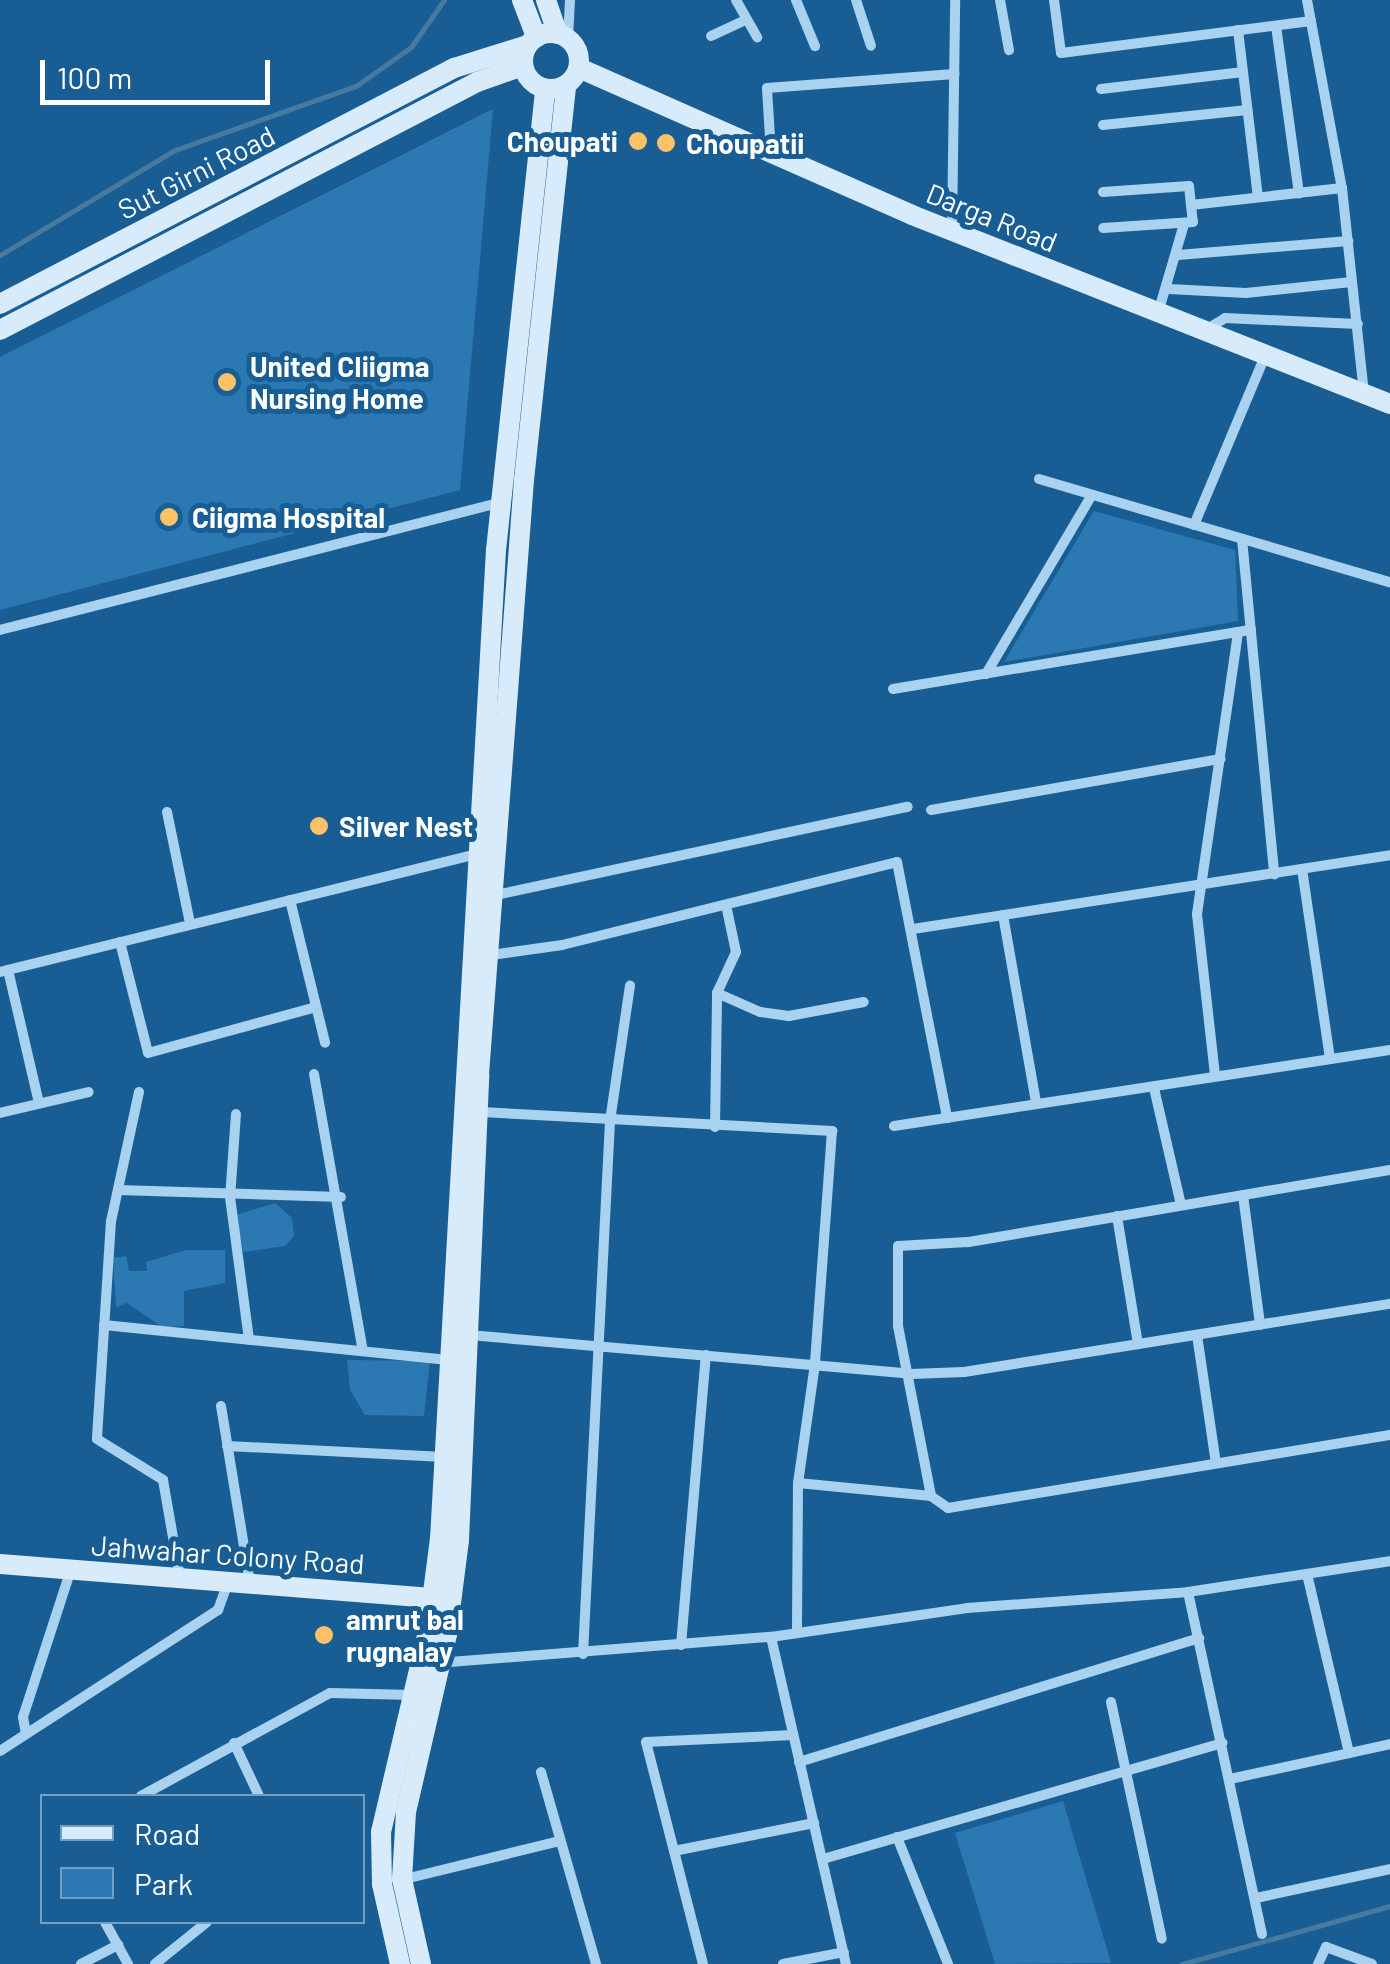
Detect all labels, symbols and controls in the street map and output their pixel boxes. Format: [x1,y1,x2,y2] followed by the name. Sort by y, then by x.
[45,40,275,102] scale bar
[57,59,132,95] text: 100 m
[112,118,280,226] street label: Sut Girni Road
[507,124,618,158] place label: Choupati
[686,126,804,160] place label: Choupatii
[627,130,649,152] marker: Choupati
[655,132,677,154] marker: Choupatii
[922,176,1062,258] street label: Darga Road
[250,349,430,415] place label: United CIiigma Nursing Home
[214,369,240,395] marker: United CIiigma Nursing Home
[192,500,385,534] place label: Ciigma Hospital
[156,504,182,530] marker: Ciigma Hospital
[339,809,473,843] place label: Silver Nest
[308,815,330,837] marker: Silver Nest
[90,1528,366,1580] street label: Jahwahar Colony Road
[346,1602,464,1668] place label: amrut bal rugnalay
[311,1622,337,1648] marker: amrut bal rugnalay
[40,1794,365,1924] legend
[134,1815,200,1851] text: Road
[134,1865,193,1901] text: Park

